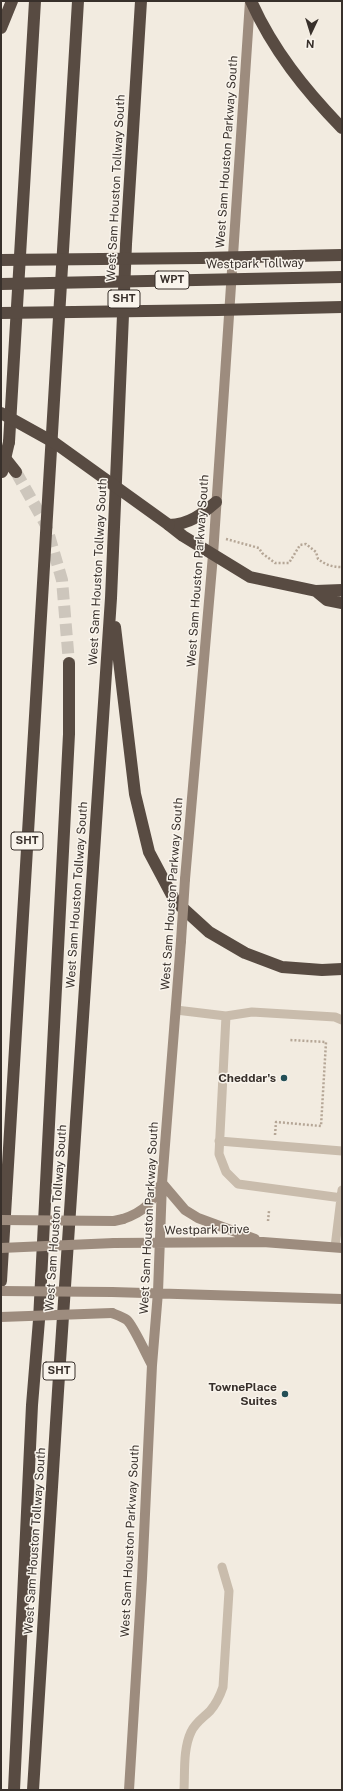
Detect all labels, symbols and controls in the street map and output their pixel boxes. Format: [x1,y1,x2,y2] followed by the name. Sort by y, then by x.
[291,12,331,52] north arrow
[305,38,315,50] text: N
[213,55,241,249] street label: West Sam Houston Parkway South
[104,94,128,282] street label: West Sam Houston Tollway South
[206,256,304,272] street label: Westpark Tollway
[155,271,189,289] road number: WPT
[108,290,140,308] road number: SHT
[184,474,212,668] street label: West Sam Houston Parkway South
[86,478,110,666] street label: West Sam Houston Tollway South
[158,797,186,991] street label: West Sam Houston Parkway South
[63,801,91,989] street label: West Sam Houston Tollway South
[11,832,43,850] road number: SHT
[218,1071,276,1085] place label: Cheddar's
[279,1073,289,1083] marker: Cheddar's
[137,1121,161,1315] street label: West Sam Houston Parkway South
[42,1124,70,1312] street label: West Sam Houston Tollway South
[164,1222,250,1238] street label: Westpark Drive
[43,1362,75,1380] road number: SHT
[208,1380,277,1408] place label: TownePlace Suites
[280,1389,290,1399] marker: TownePlace Suites
[118,1444,142,1638] street label: West Sam Houston Parkway South
[21,1447,49,1635] street label: West Sam Houston Tollway South

